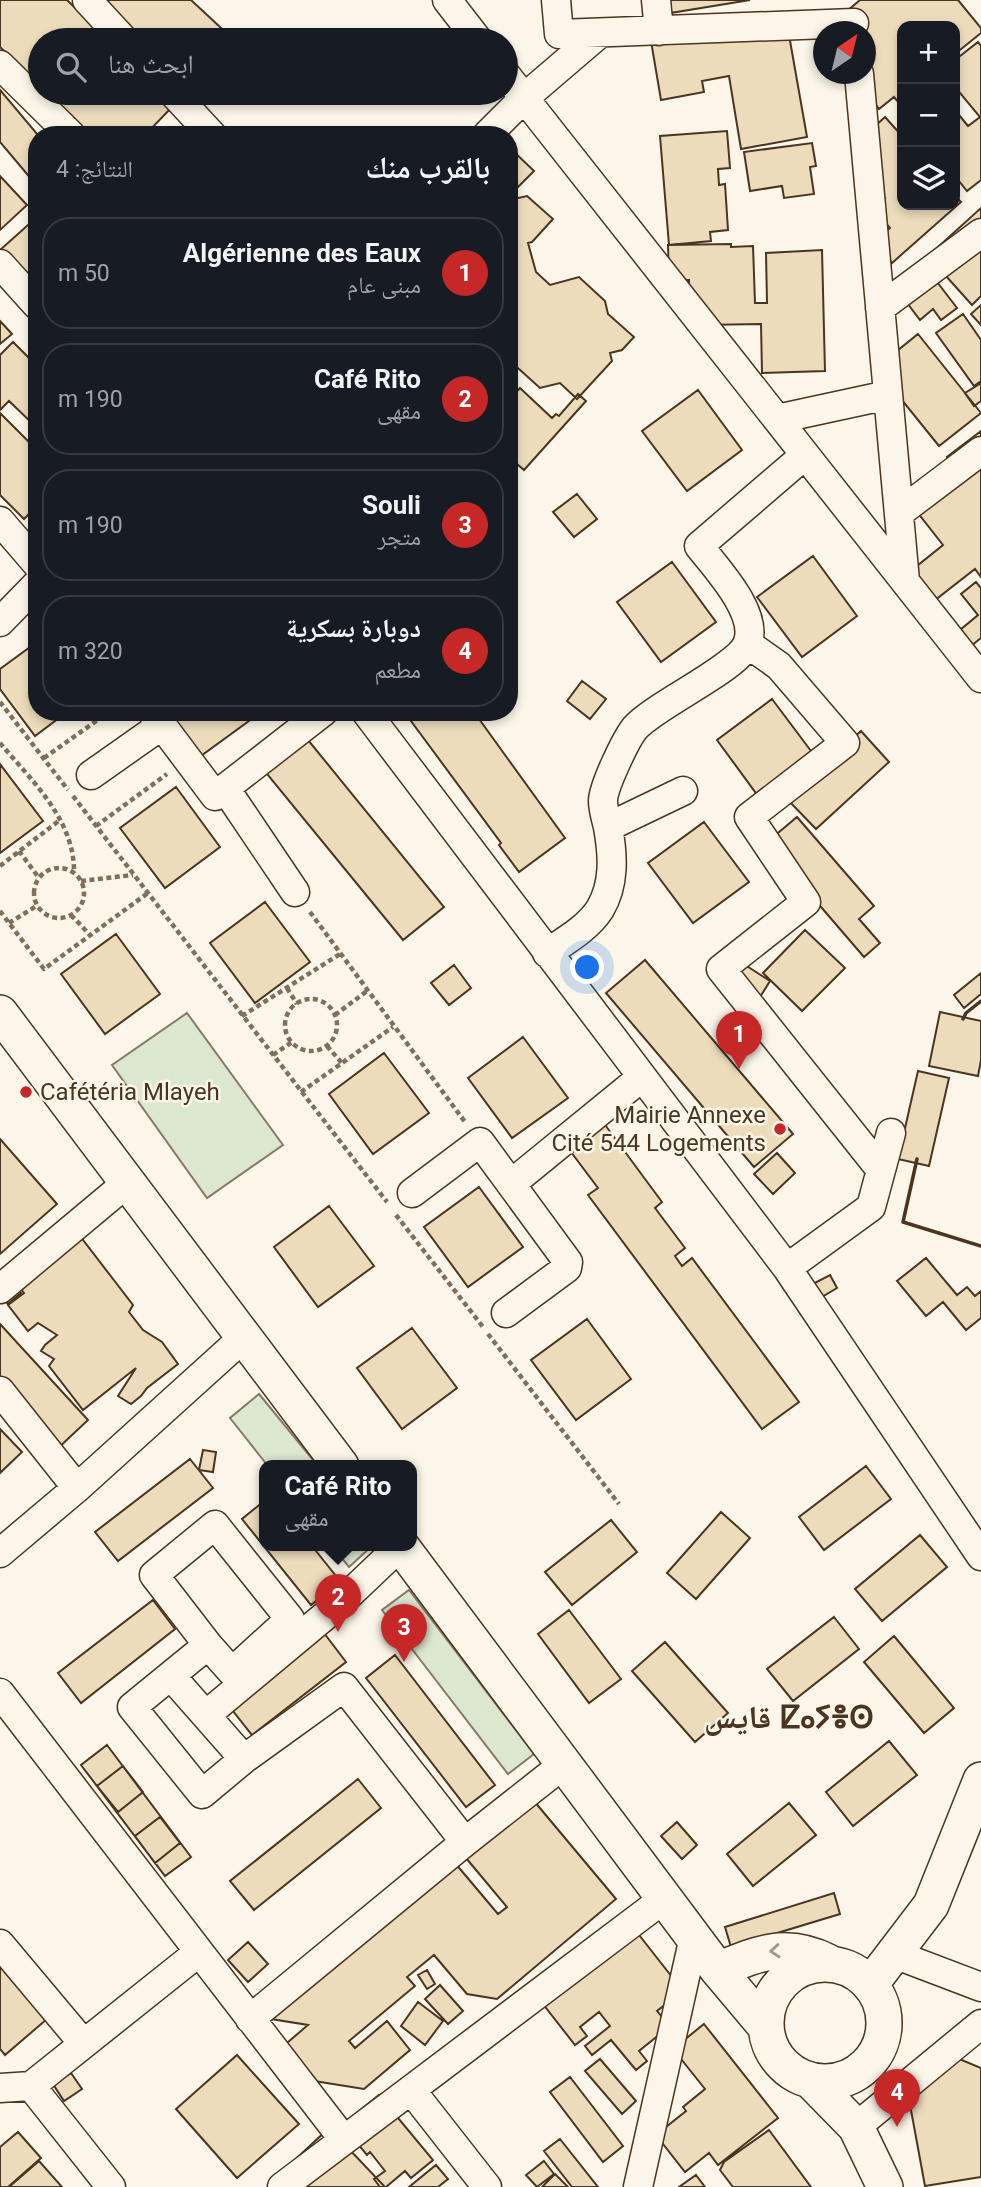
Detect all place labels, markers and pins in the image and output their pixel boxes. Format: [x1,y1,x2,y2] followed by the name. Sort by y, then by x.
[716,1011,762,1069] pin: 1
[40,1078,220,1106] place label: Cafétéria Mlayeh
[18,1084,34,1100] marker: Cafétéria Mlayeh
[552,1101,766,1157] place label: Mairie Annexe Cité 544 Logements
[772,1121,788,1137] marker: Mairie Annexe Cité 544 Logements
[315,1574,361,1632] pin: 2
[381,1604,427,1662] pin: 3
[874,2069,920,2127] pin: 4

